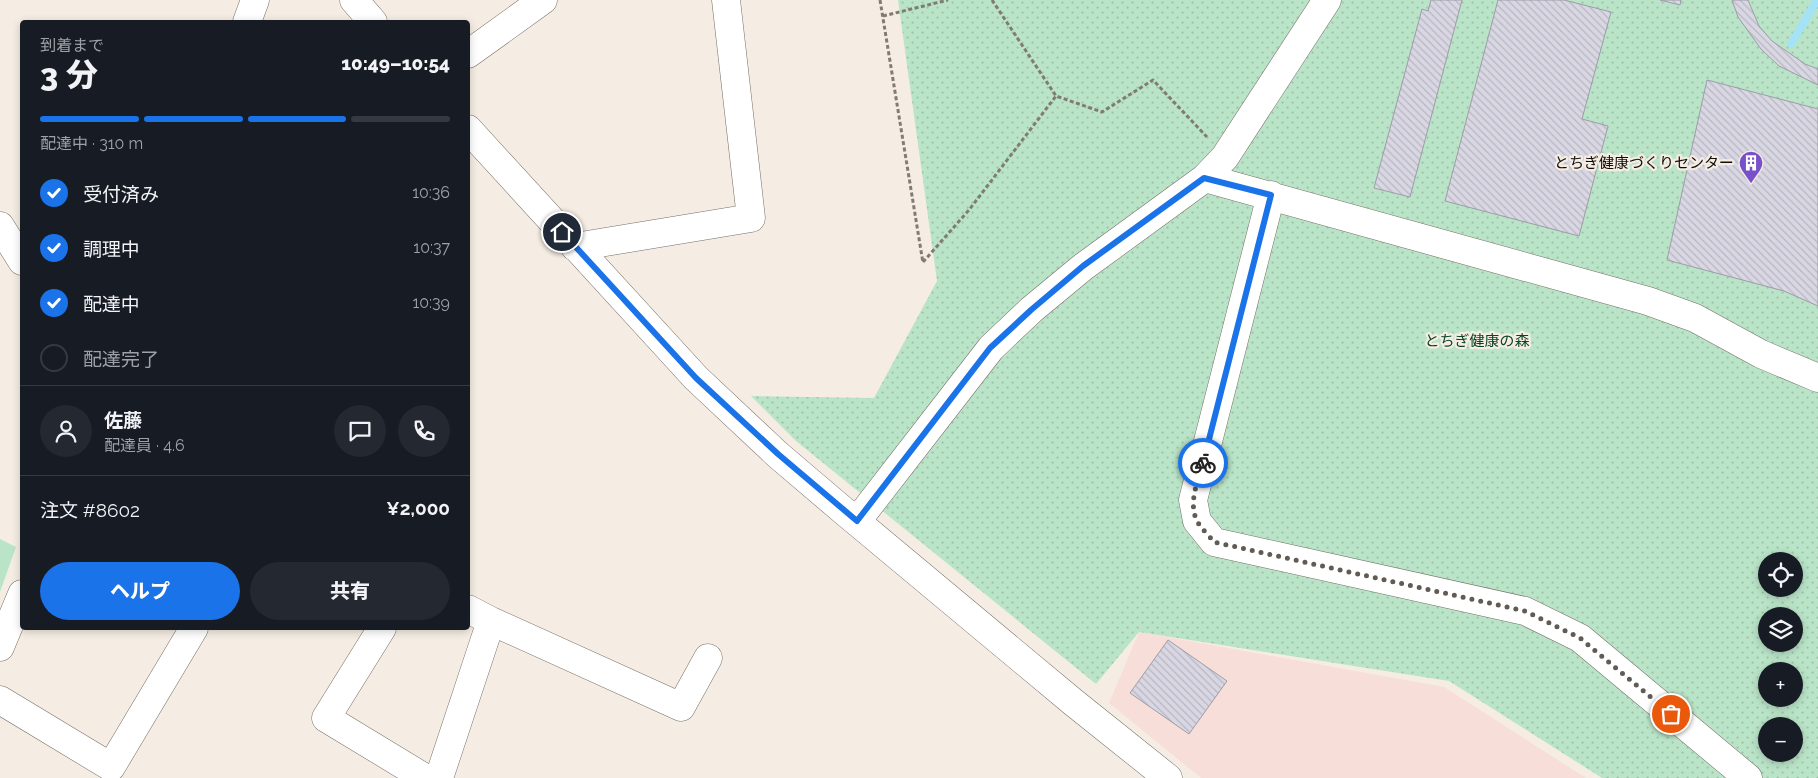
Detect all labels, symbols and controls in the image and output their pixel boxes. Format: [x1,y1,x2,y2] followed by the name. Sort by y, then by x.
[40,36,104,55] text: 到着まで
[341,52,450,74] text: 10:49–10:54
[40,56,98,93] text: 3 分
[40,134,143,153] text: 配達中 · 310 m
[1738,150,1764,184] building icon: とちぎ健康づくりセンター
[1554,154,1734,172] place label: とちぎ健康づくりセンター
[40,179,68,207] icon: check
[83,183,159,205] text: 受付済み
[412,183,450,202] text: 10:36
[541,211,583,253] pin
[548,218,576,246] icon: home
[40,234,68,262] icon: check
[83,238,140,260] text: 調理中
[413,238,450,257] text: 10:37
[40,289,68,317] icon: check
[83,293,140,315] text: 配達中
[412,293,450,312] text: 10:39
[1424,332,1530,350] park label: とちぎ健康の森
[83,348,159,370] text: 配達完了
[40,405,92,457] button: person
[334,405,386,457] button: chat
[398,405,450,457] button: phone
[104,409,142,431] text: 佐藤
[104,436,185,455] text: 配達員 · 4.6
[1178,438,1228,488] courier
[1189,449,1217,477] icon: bike
[386,497,450,519] text: ¥2,000
[40,499,140,521] text: 注文 #8602
[1758,552,1803,762] map controls
[1758,552,1803,597] button: locate
[40,562,240,620] button: ヘルプ
[250,562,450,620] button: 共有
[1758,607,1803,652] button: layers
[1758,662,1803,707] button: +
[1650,693,1692,735] pin
[1657,700,1685,728] icon: bag
[1758,717,1803,762] button: −

